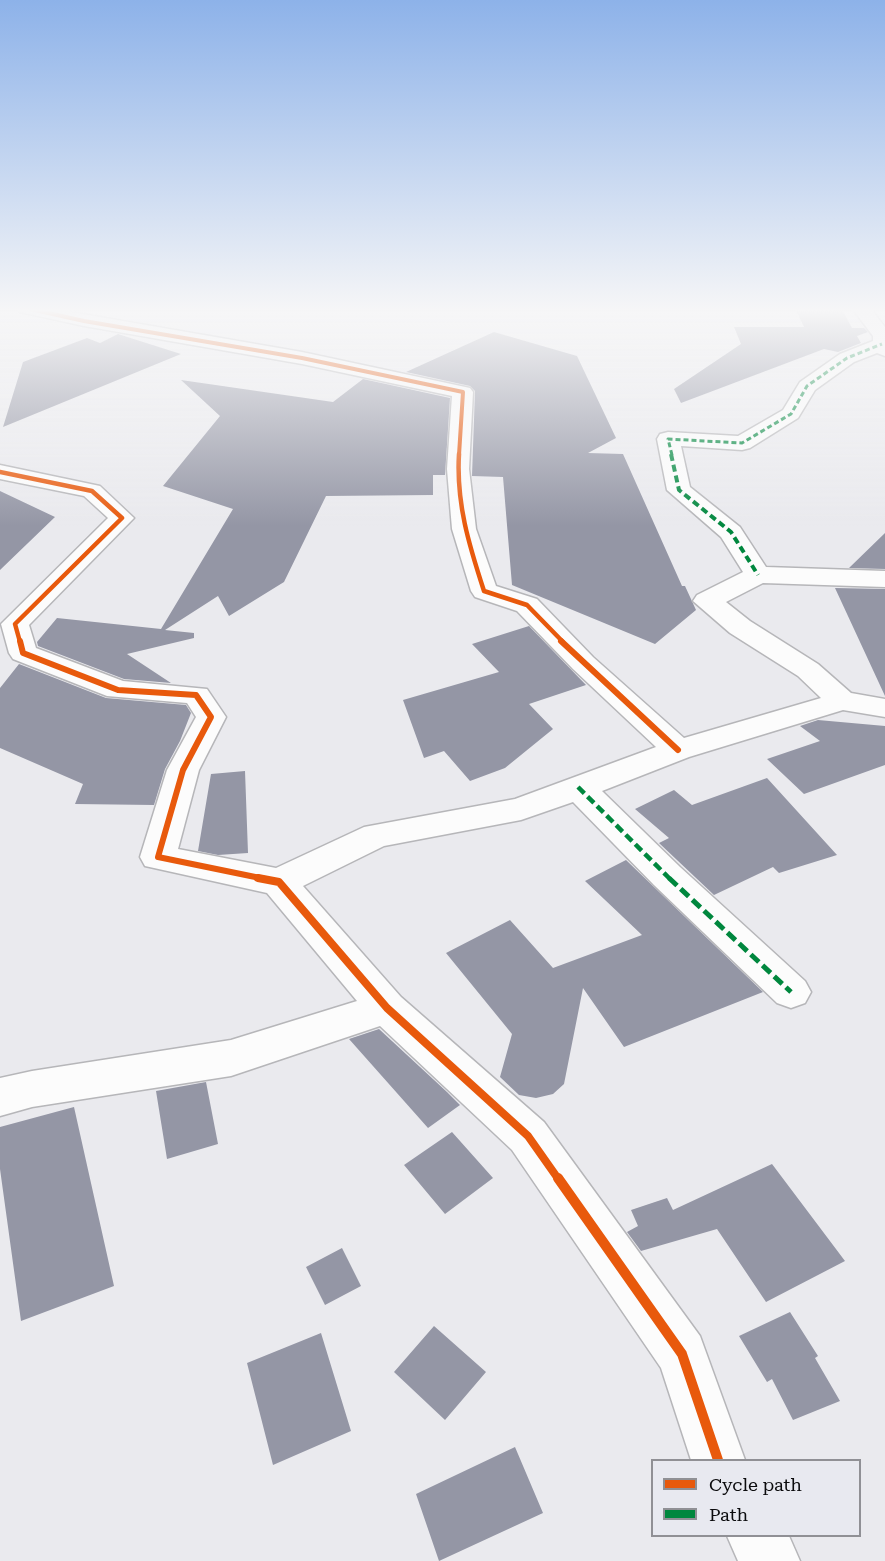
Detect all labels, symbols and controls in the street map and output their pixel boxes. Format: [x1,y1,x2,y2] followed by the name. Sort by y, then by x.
[651,1459,861,1537] legend
[709,1474,802,1495] text: Cycle path
[709,1504,748,1525] text: Path

